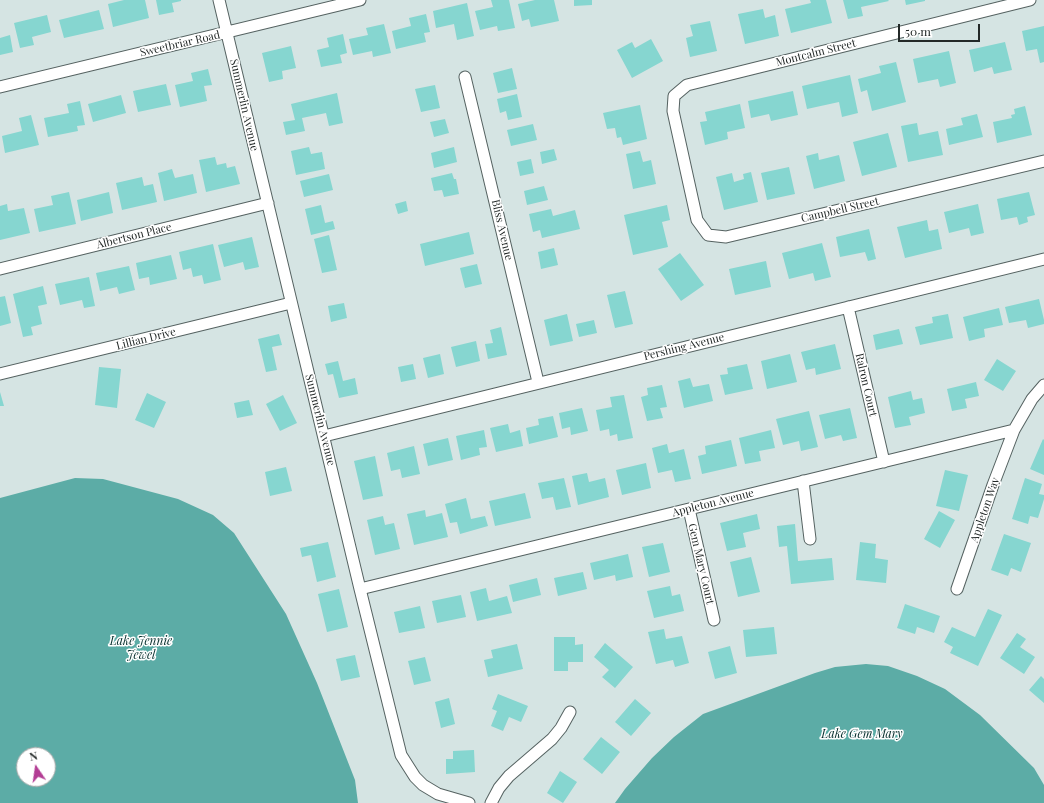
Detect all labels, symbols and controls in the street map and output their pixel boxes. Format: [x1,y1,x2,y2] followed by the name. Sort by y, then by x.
[900,16,982,42] scale bar
[905,23,931,39] text: 50 m
[139,28,221,60] street label: Sweetbriar Road
[775,37,857,69] street label: Montcalm Street
[227,58,261,152] street label: Summerlin Avenue
[800,195,880,225] street label: Campbell Street
[489,198,515,262] street label: Bliss Avenue
[95,220,173,252] street label: Albertson Place
[115,325,177,353] street label: Lillian Drive
[642,331,726,363] street label: Pershing Avenue
[852,352,880,418] street label: Ralron Court
[302,373,338,467] street label: Summerlin Avenue
[968,476,1002,544] street label: Appleton Way
[671,486,755,520] street label: Appleton Avenue
[685,522,717,606] street label: Gem Mary Court
[110,634,172,662] water label: Lake Jennie Jewel
[821,727,903,741] water label: Lake Gem Mary
[16,747,56,787] north arrow
[28,748,39,764] text: N

